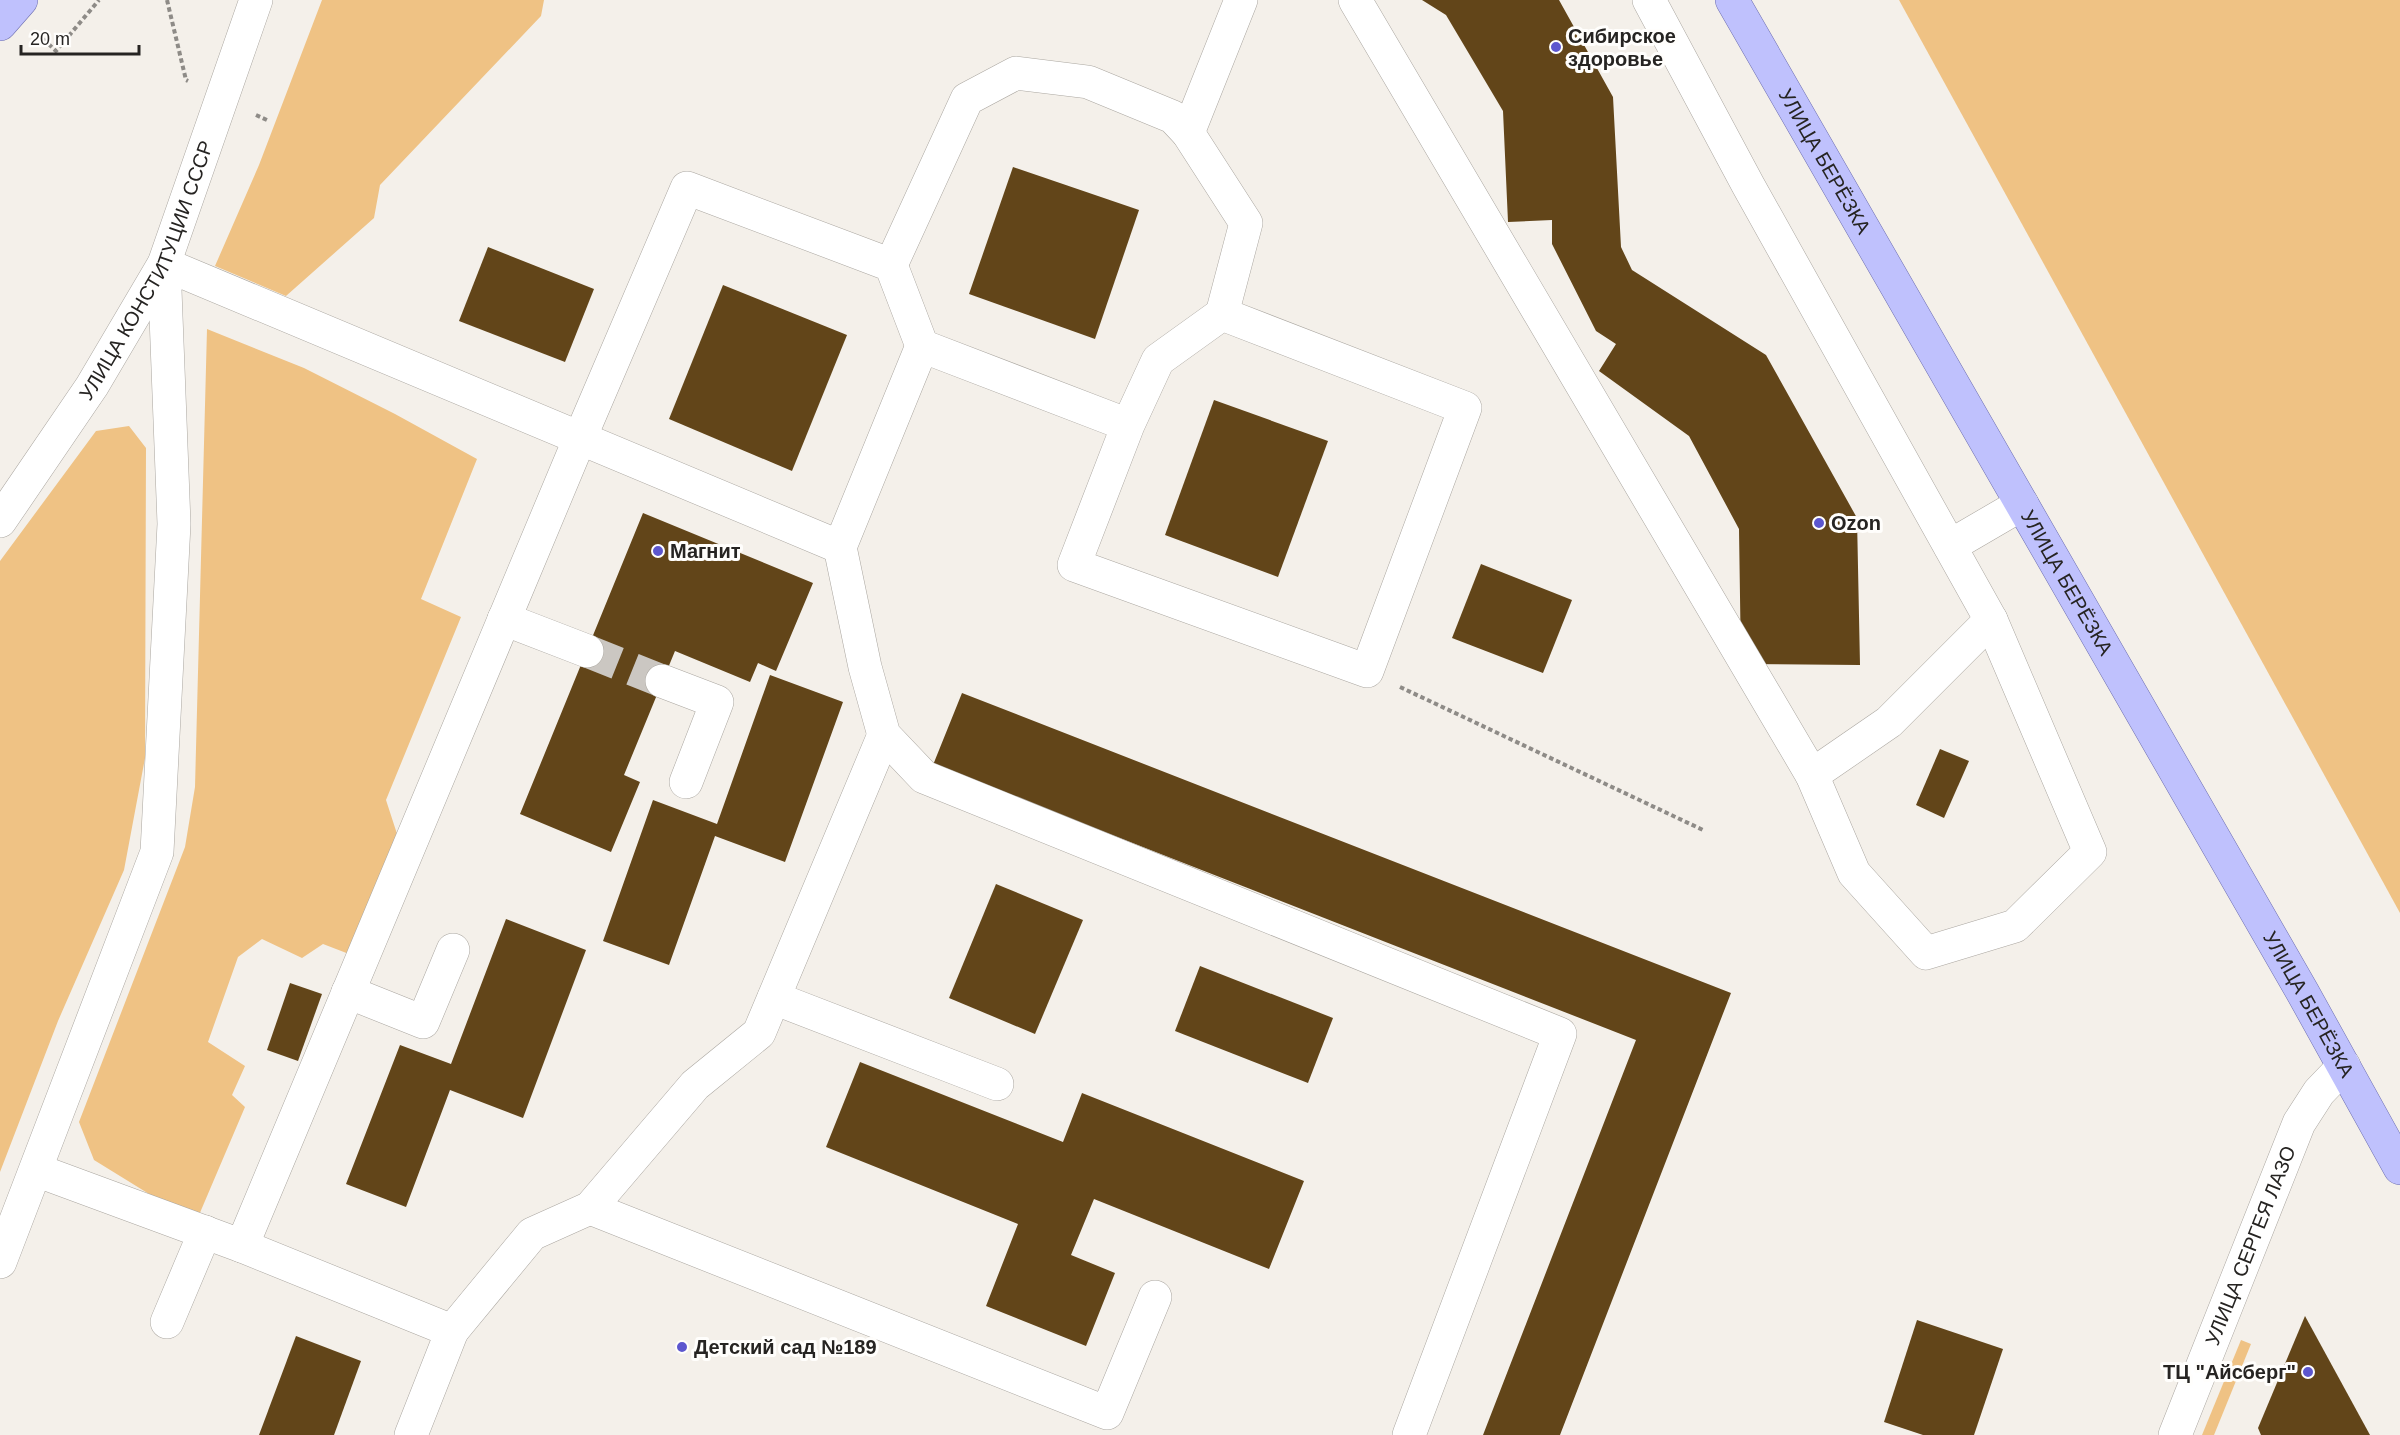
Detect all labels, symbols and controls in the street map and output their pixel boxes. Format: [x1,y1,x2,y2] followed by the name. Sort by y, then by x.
[21,18,140,56] scale bar
[1568,25,1676,70] place label: Сибирское здоровье
[30,29,70,49] text: 20 m
[1549,40,1563,54] marker: Сибирское здоровье
[1774,85,1875,238] street label: УЛИЦА БЕРЁЗКА
[75,138,217,404] street label: УЛИЦА КОНСТИТУЦИИ СССР
[2017,506,2118,659] street label: УЛИЦА БЕРЁЗКА
[1831,512,1881,534] place label: Ozon
[1812,516,1826,530] marker: Ozon
[670,540,741,562] place label: Магнит
[651,544,665,558] marker: Магнит
[2259,928,2359,1081] street label: УЛИЦА БЕРЁЗКА
[2201,1143,2300,1348] street label: УЛИЦА СЕРГЕЯ ЛАЗО
[694,1336,877,1358] place label: Детский сад №189
[675,1340,689,1354] marker: Детский сад №189
[2163,1361,2296,1383] place label: ТЦ "Айсберг"
[2301,1365,2315,1379] marker: ТЦ "Айсберг"

